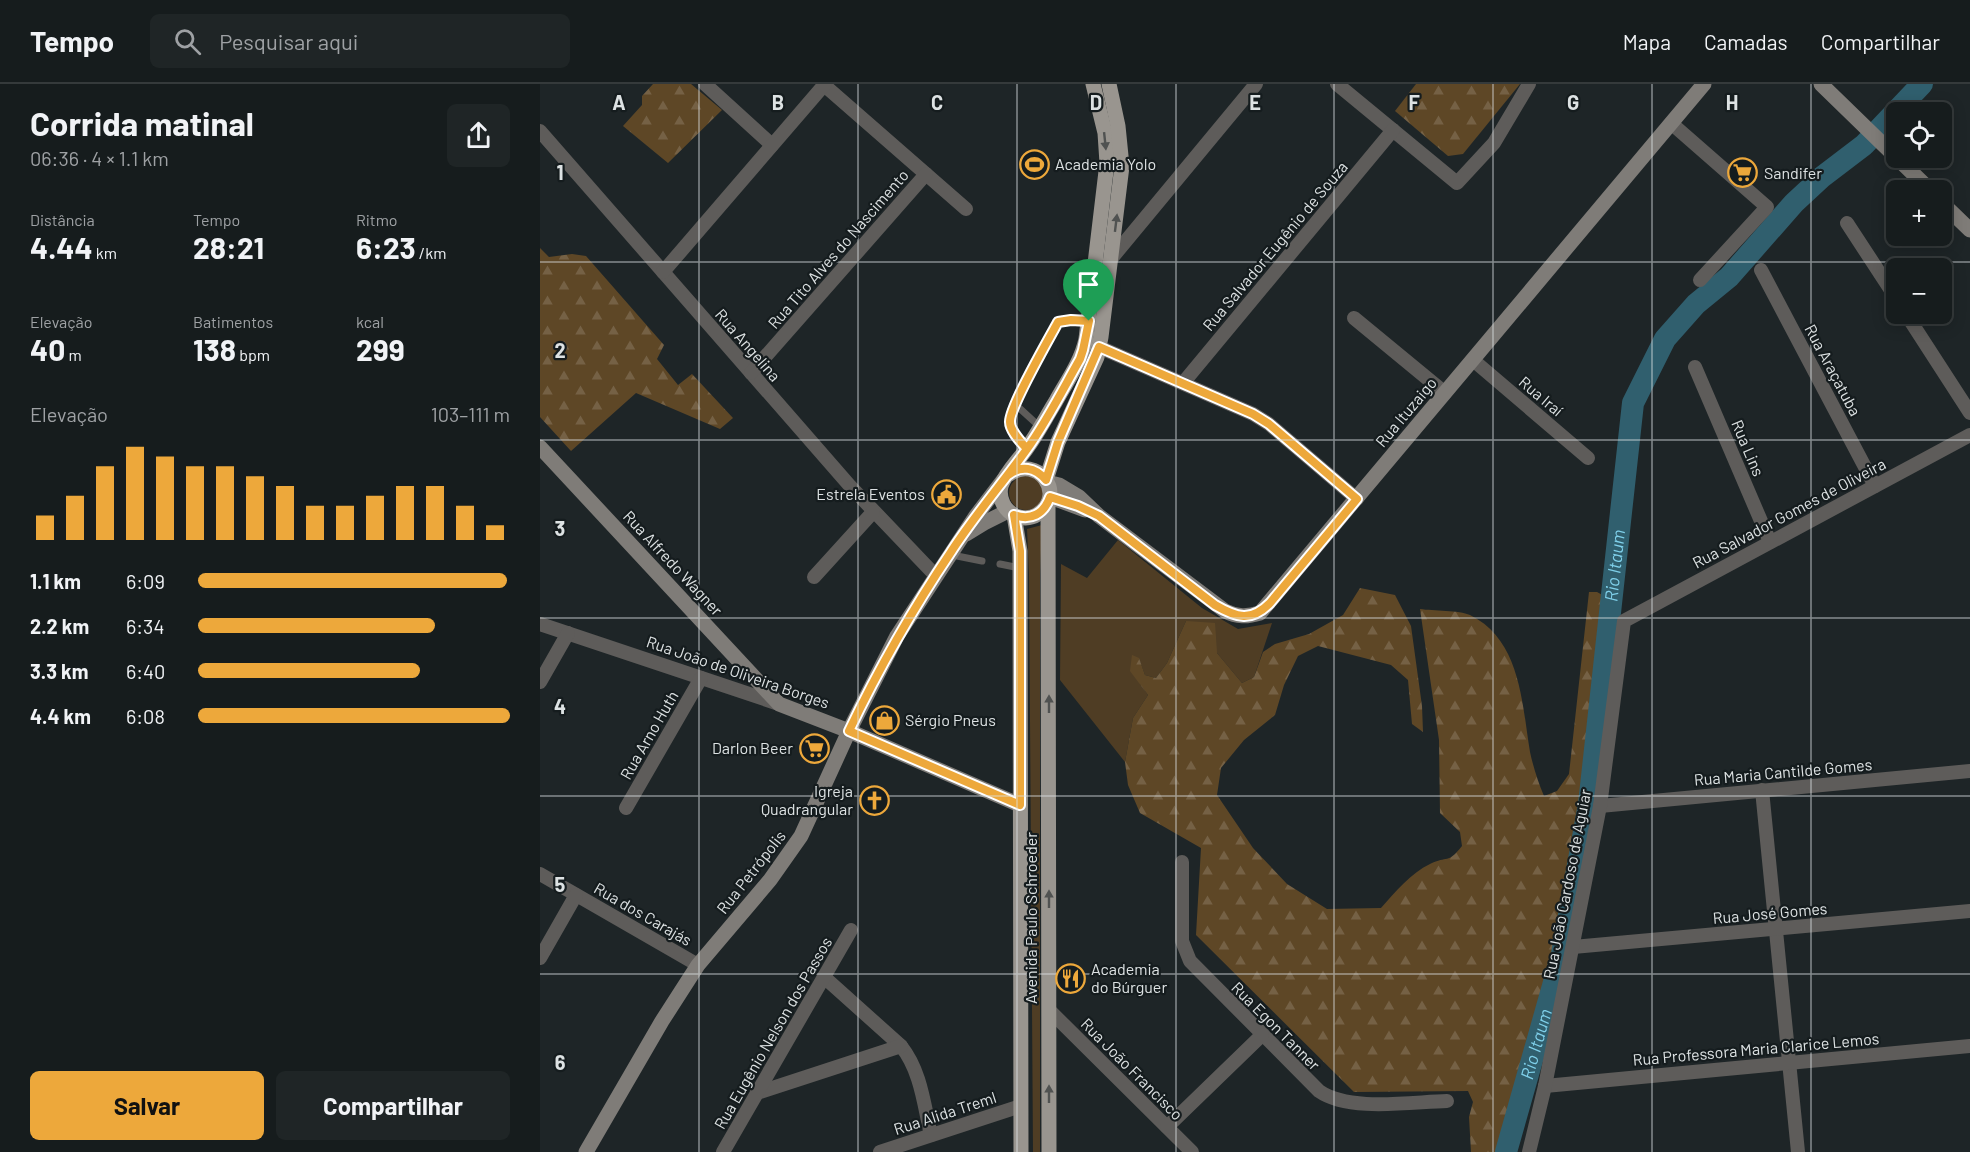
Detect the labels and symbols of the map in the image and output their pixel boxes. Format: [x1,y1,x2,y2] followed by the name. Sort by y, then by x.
[612,90,626,114] text: A
[772,90,784,114] text: B
[931,90,943,114] text: C
[1090,90,1102,114] text: D
[1249,90,1261,114] text: E
[1408,90,1420,114] text: F
[1567,90,1579,114] text: G
[1726,90,1738,114] text: H
[1100,132,1110,151] one-way arrow
[1018,148,1050,180] sports icon: Academia Yolo
[1055,154,1156,173] place label: Academia Yolo
[1198,157,1351,334] street label: Rua Salvador Eugênio de Souza
[1727,157,1759,189] supermarket icon: Sandifer
[556,160,564,184] text: 1
[1764,163,1822,182] place label: Sandifer
[763,165,912,332] street label: Rua Tito Alves do Nascimento
[1111,213,1121,232] one-way arrow
[1063,259,1114,321] pin
[712,305,785,385] street label: Rua Angelina
[1801,321,1866,419] street label: Rua Araçatuba
[554,338,566,362] text: 2
[1516,372,1568,420] street label: Rua Iraí
[1371,373,1440,450] street label: Rua Ituzaigo
[1728,417,1769,479] street label: Rua Lins
[1689,453,1889,572] street label: Rua Salvador Gomes de Oliveira
[930,478,962,510] public building icon: Estrela Eventos
[816,484,925,503] place label: Estrela Eventos
[620,506,727,619] street label: Rua Alfredo Wagner
[555,516,565,540] text: 3
[1599,528,1629,603] water label: Rio Itaum
[644,631,832,712] street label: Rua João de Oliveira Borges
[616,687,682,782] street label: Rua Arno Huth
[554,694,566,718] text: 4
[1044,694,1054,713] one-way arrow
[868,704,900,736] shop icon: Sérgio Pneus
[905,710,996,729] place label: Sérgio Pneus
[798,732,830,764] supermarket icon: Darlon Beer
[712,738,793,757] place label: Darlon Beer
[1693,754,1873,789] street label: Rua Maria Cantilde Gomes
[761,781,853,818] place label: Igreja Quadrangular
[858,784,890,816] church icon: Igreja Quadrangular
[1539,787,1594,981] street label: Rua João Cardoso de Aguiar
[712,826,789,917] street label: Rua Petrópolis
[1021,832,1040,1004] street label: Avenida Paulo Schroeder
[555,872,566,896] text: 5
[591,878,695,949] street label: Rua dos Carajás
[1044,889,1054,908] one-way arrow
[1712,898,1828,927] street label: Rua José Gomes
[710,933,835,1132] street label: Rua Eugênio Nelson dos Passos
[1091,959,1167,996] place label: Academia do Búrguer
[1054,962,1086,994] restaurant icon: Academia do Búrguer
[1228,978,1325,1074] street label: Rua Egon Tanner
[1515,1006,1556,1082] water label: Rio Itaum
[1078,1014,1187,1123] street label: Rua João Francisco
[1632,1028,1880,1069] street label: Rua Professora Maria Clarice Lemos
[555,1050,566,1074] text: 6
[1044,1084,1054,1103] one-way arrow
[891,1087,999,1138] street label: Rua Alida Treml

